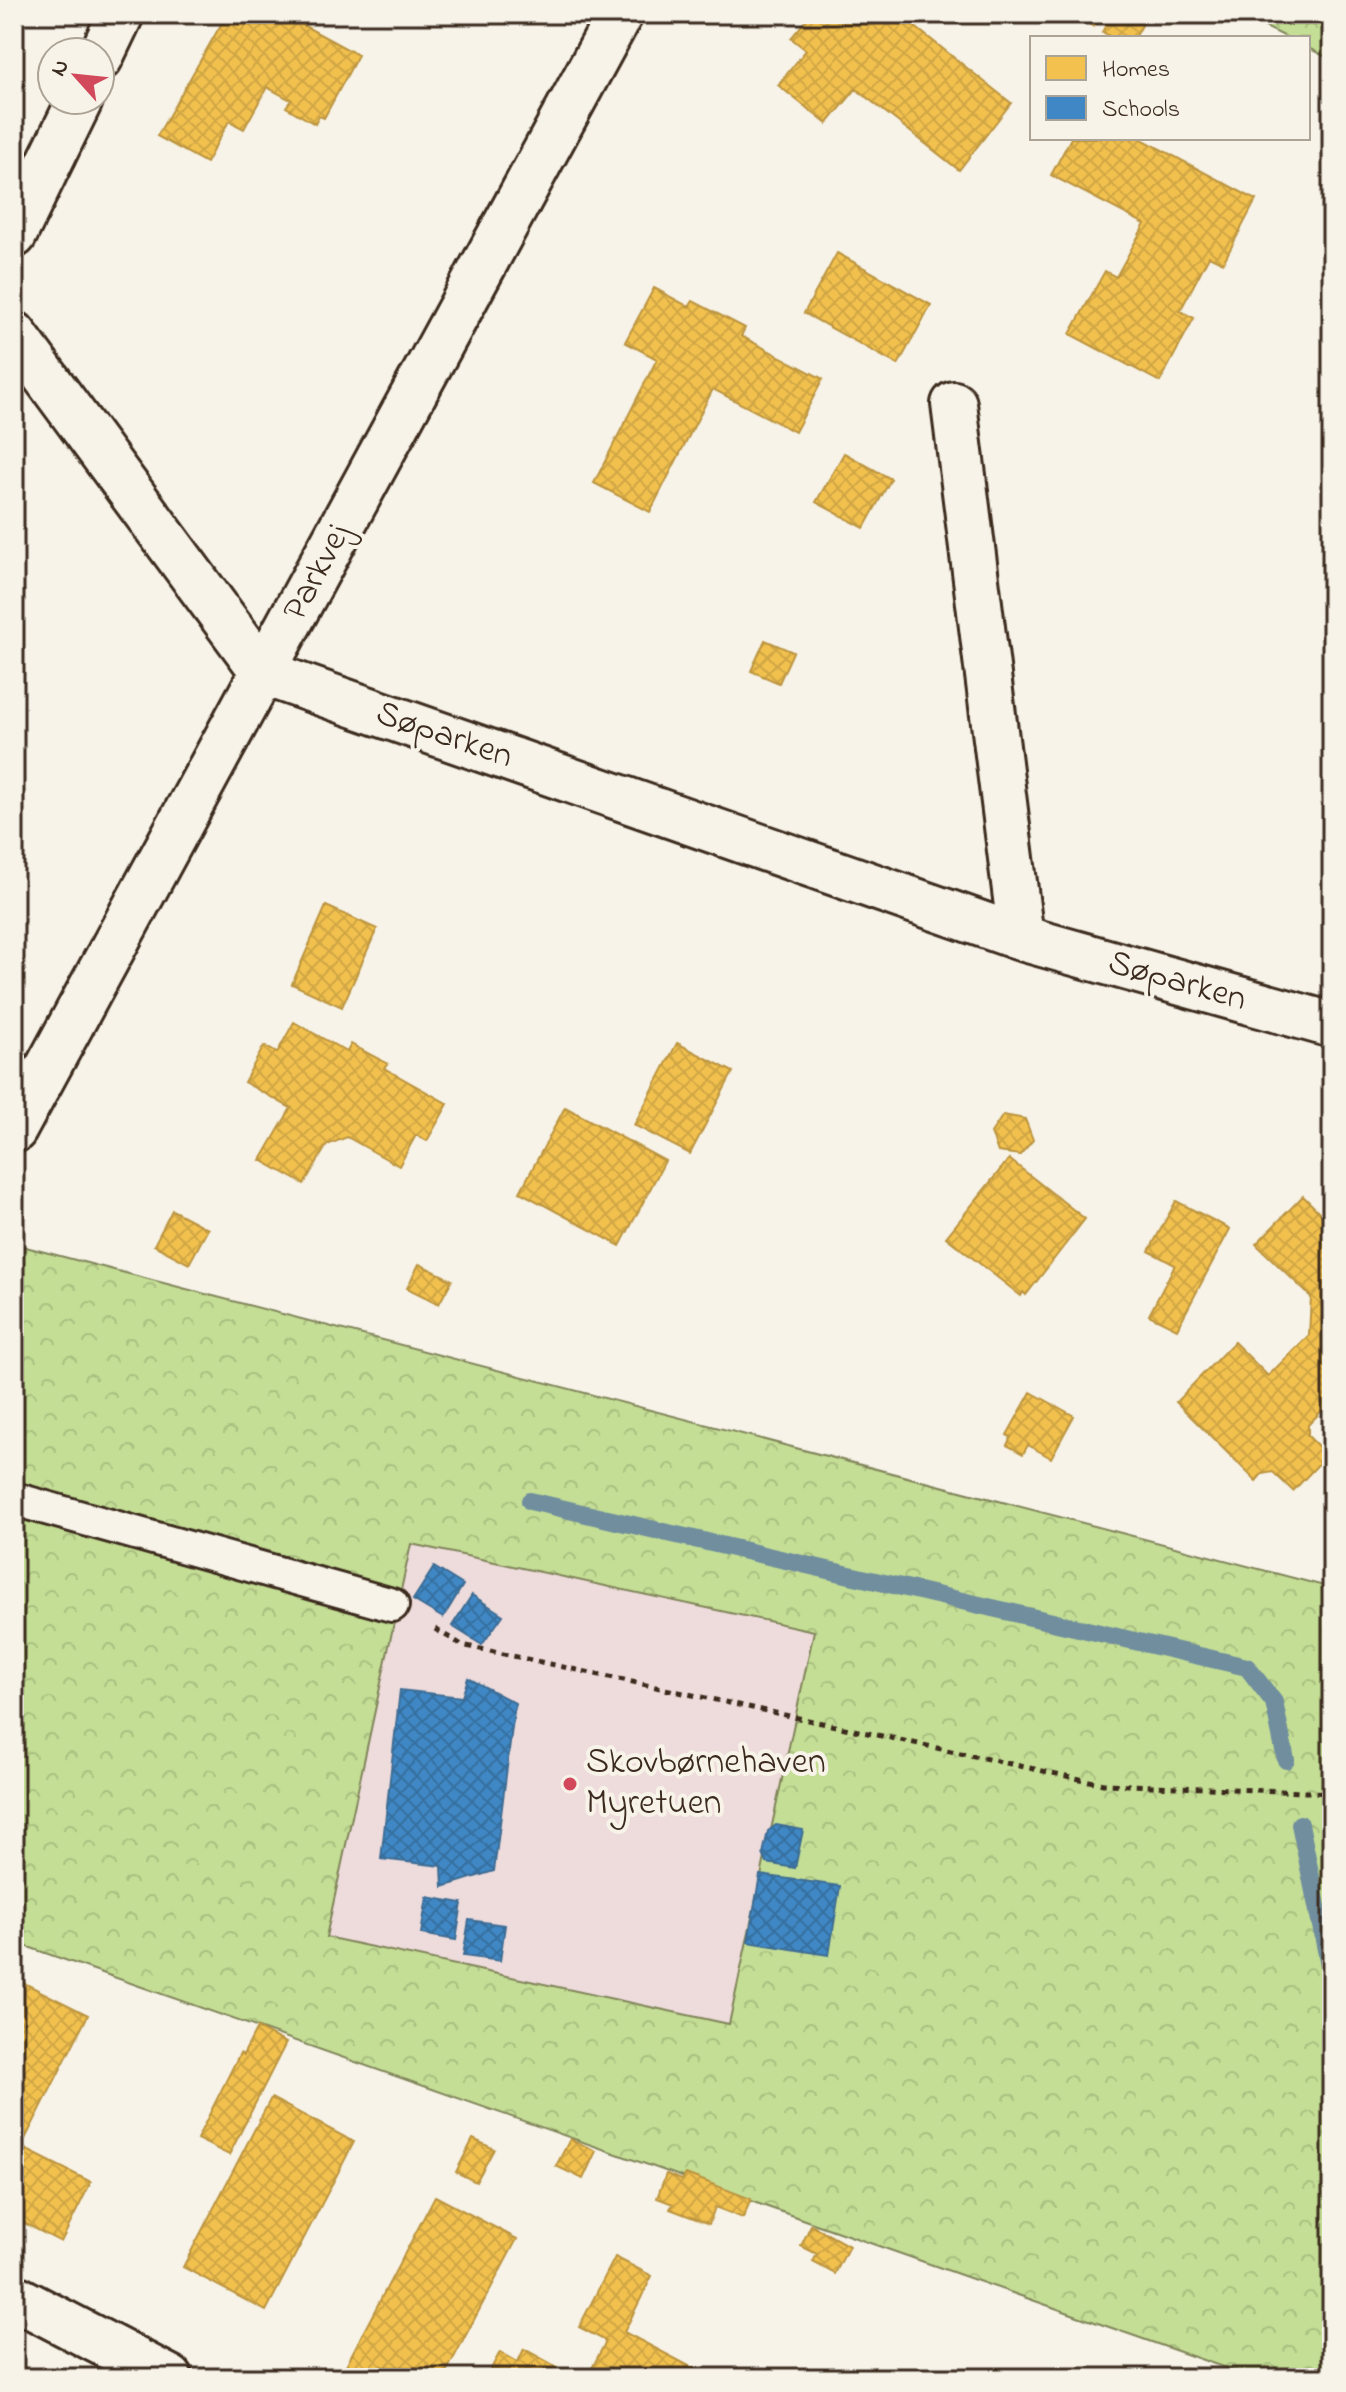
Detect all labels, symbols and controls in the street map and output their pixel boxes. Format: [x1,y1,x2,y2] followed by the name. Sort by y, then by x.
[36,36,116,116] north arrow
[1030,36,1310,140] legend
[1102,53,1170,88] text: Homes
[43,54,78,82] text: N
[1102,93,1180,128] text: Schools
[270,514,366,631] street label: Parkvej
[368,688,520,784] street label: Søparken
[1102,937,1252,1027] street label: Søparken
[586,1737,826,1831] place label: Skovbørnehaven Myretuen
[561,1775,579,1793] marker: Skovbørnehaven Myretuen

